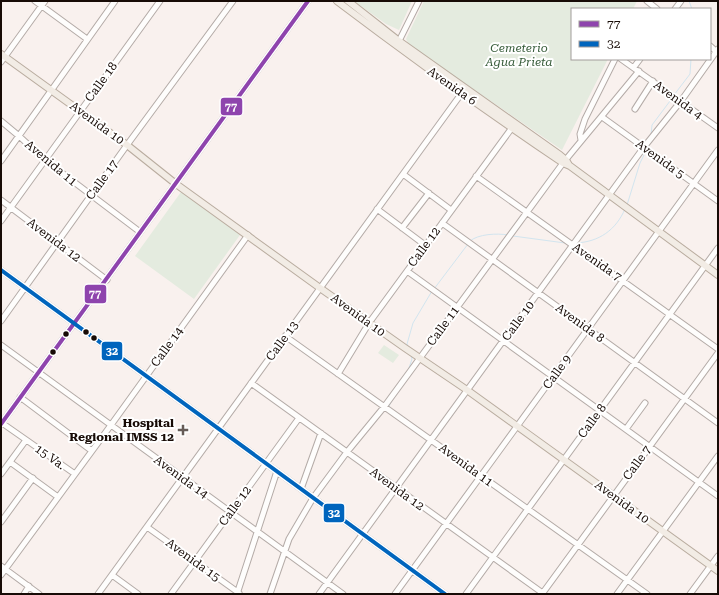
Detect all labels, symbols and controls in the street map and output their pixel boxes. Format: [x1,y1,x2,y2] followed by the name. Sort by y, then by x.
[571,8,711,60] legend
[607,17,621,31] text: 77
[607,37,621,51] text: 32
[484,41,553,69] park label: Cemeterio Agua Prieta
[82,59,120,105] street label: Calle 18
[425,64,480,108] street label: Avenida 6
[651,78,705,123] street label: Avenida 4
[220,97,243,116] line badge: 77
[67,99,127,148] street label: Avenida 10
[225,101,237,114] text: 77
[22,137,80,189] street label: Avenida 11
[633,137,687,182] street label: Avenida 5
[83,157,121,203] street label: Calle 17
[24,215,84,265] street label: Avenida 12
[405,224,443,270] street label: Calle 12
[570,240,625,284] street label: Avenida 7
[84,284,107,304] line badge: 77
[89,288,101,301] text: 77
[328,291,388,340] street label: Avenida 10
[499,298,537,344] street label: Calle 10
[553,301,607,346] street label: Avenida 8
[424,303,462,349] street label: Calle 11
[263,318,301,364] street label: Calle 13
[148,324,186,370] street label: Calle 14
[81,327,91,337] unlabelled marker
[61,329,71,339] unlabelled marker
[89,333,99,343] unlabelled marker
[101,341,123,361] line badge: 32
[106,345,118,358] text: 32
[48,347,58,357] unlabelled marker
[540,352,574,392] street label: Calle 9
[575,401,609,441] street label: Calle 8
[69,416,174,444] place label: Hospital Regional IMSS 12
[177,424,189,436] marker: Hospital Regional IMSS 12
[436,441,496,490] street label: Avenida 11
[32,442,68,472] street label: 15 Va.
[620,443,654,483] street label: Calle 7
[151,453,211,502] street label: Avenida 14
[367,465,427,514] street label: Avenida 12
[592,478,652,527] street label: Avenida 10
[216,483,254,529] street label: Calle 12
[323,503,345,523] line badge: 32
[328,507,340,520] text: 32
[163,536,223,585] street label: Avenida 15

